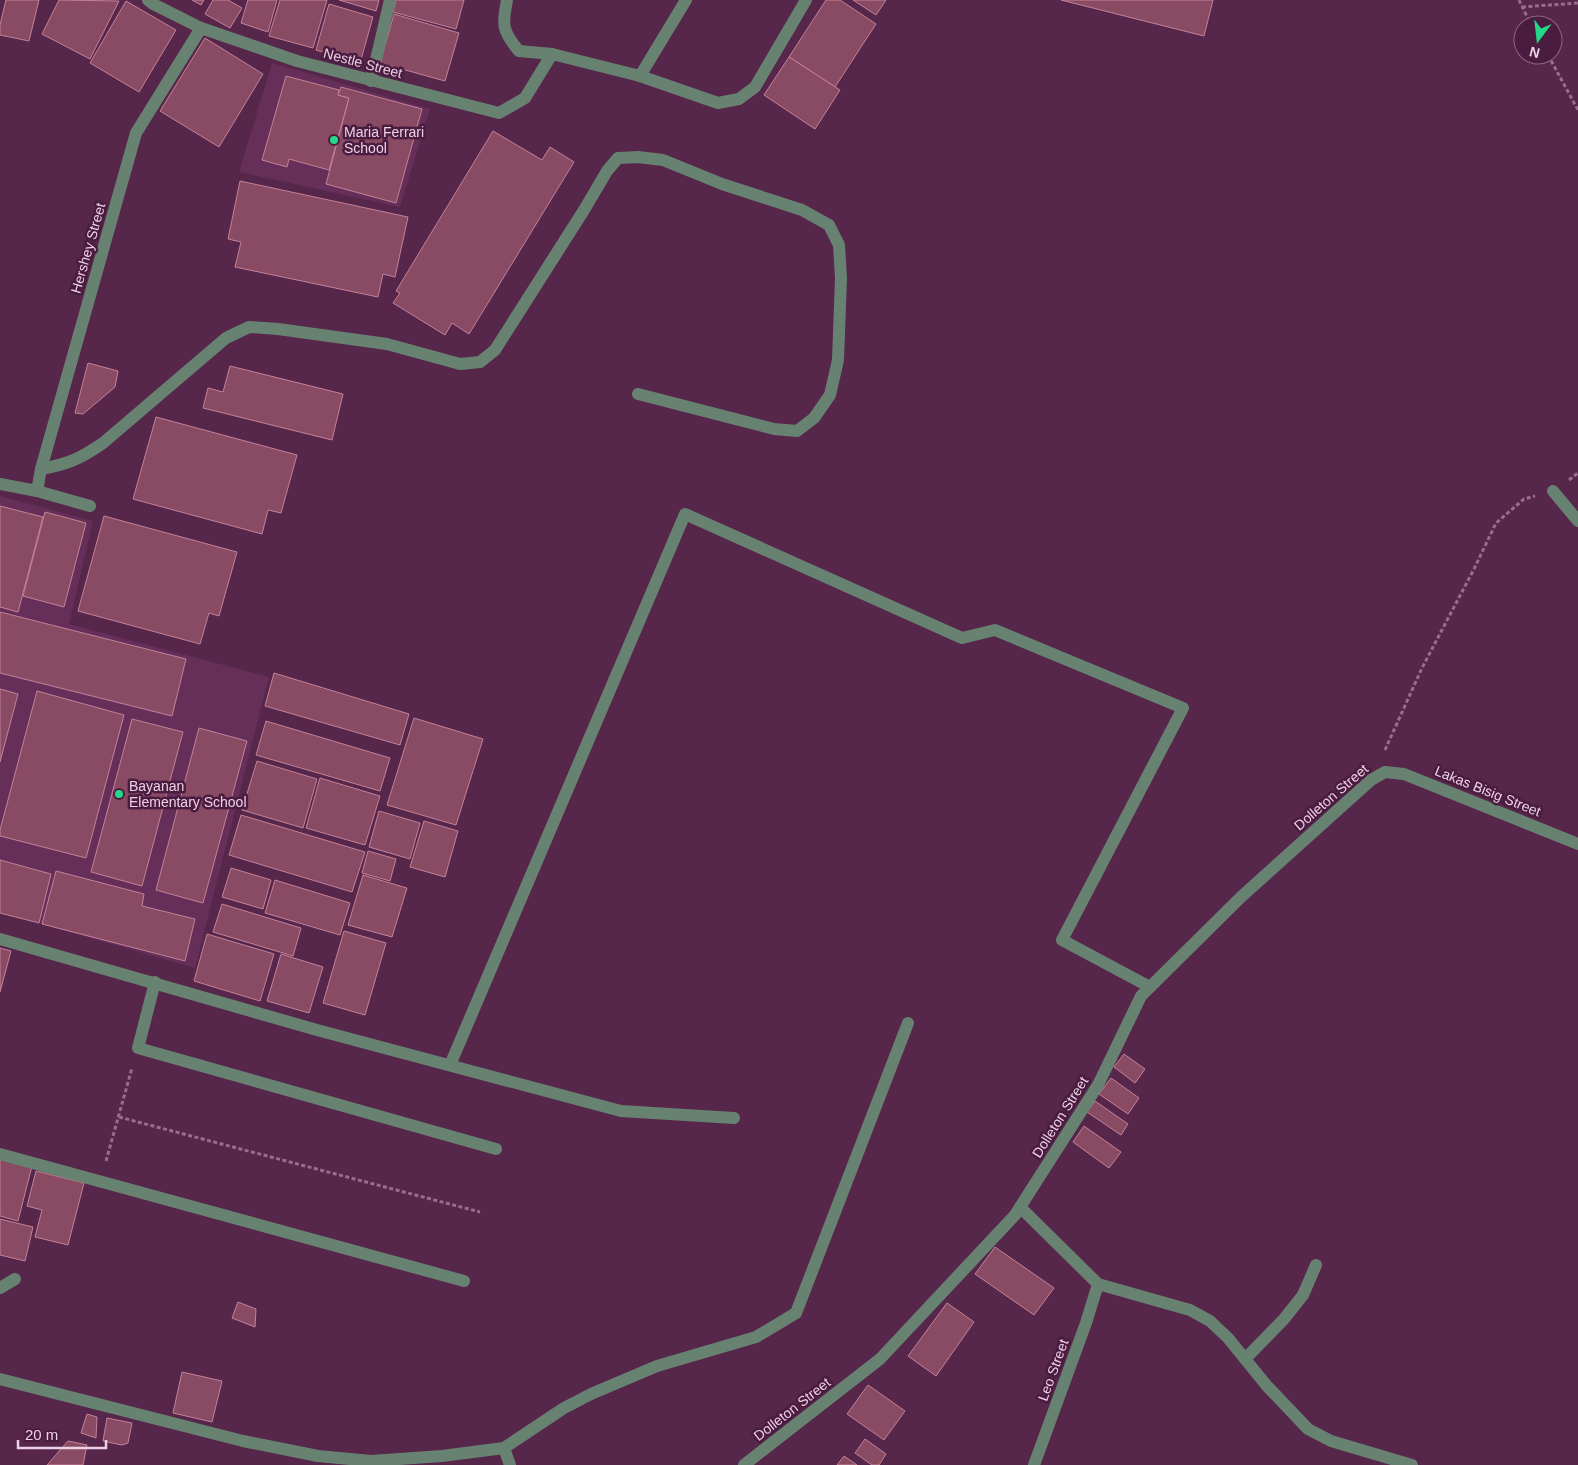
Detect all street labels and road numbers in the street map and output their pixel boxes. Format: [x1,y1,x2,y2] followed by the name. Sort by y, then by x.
[322,45,404,81] street label: Nestle Street
[67,201,109,295] street label: Hershey Street
[1291,761,1371,833] street label: Dolleton Street
[1433,762,1543,820] street label: Lakas Bisig Street
[1029,1073,1091,1161] street label: Dolleton Street
[1034,1337,1072,1403] street label: Leo Street
[751,1374,833,1444] street label: Dolleton Street

